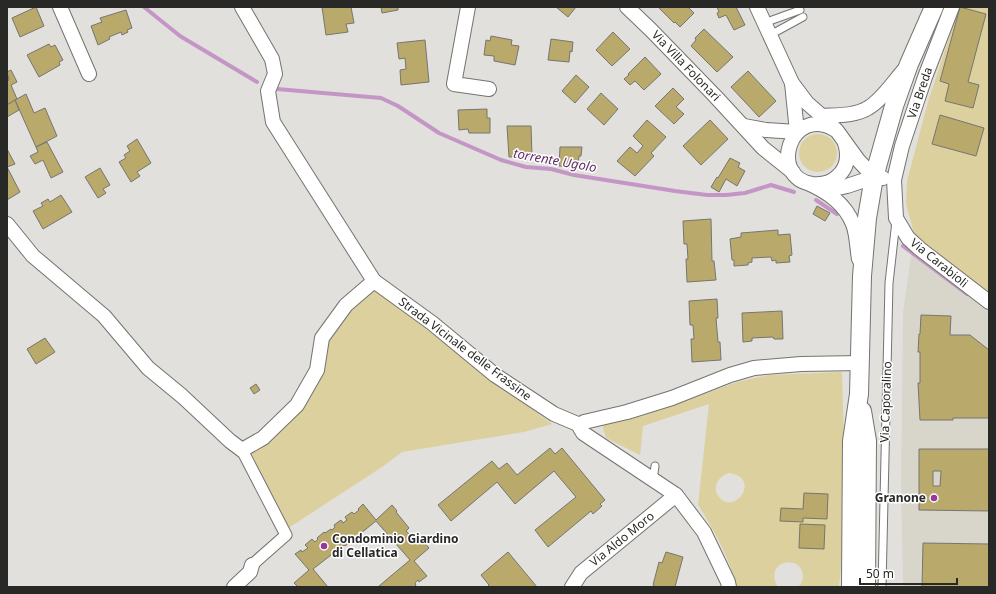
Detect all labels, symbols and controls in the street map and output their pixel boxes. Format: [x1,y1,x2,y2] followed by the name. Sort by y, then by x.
[648,26,725,105] street label: Via Villa Folonari
[903,65,936,121] street label: Via Breda
[512,144,598,176] water label: torrente Ugolo
[907,234,972,291] street label: Via Carabioli
[395,293,536,404] street label: Strada Vicinale delle Frassine
[876,361,895,443] street label: Via Caporalino
[875,489,926,506] place label: Granone
[929,493,939,503] marker: Granone
[586,507,658,570] street label: Via Aldo Moro
[332,530,458,561] place label: Condominio Giardino di Cellatica
[319,541,329,551] marker: Condominio Giardino di Cellatica
[860,560,957,586] scale bar
[866,565,894,582] text: 50 m

